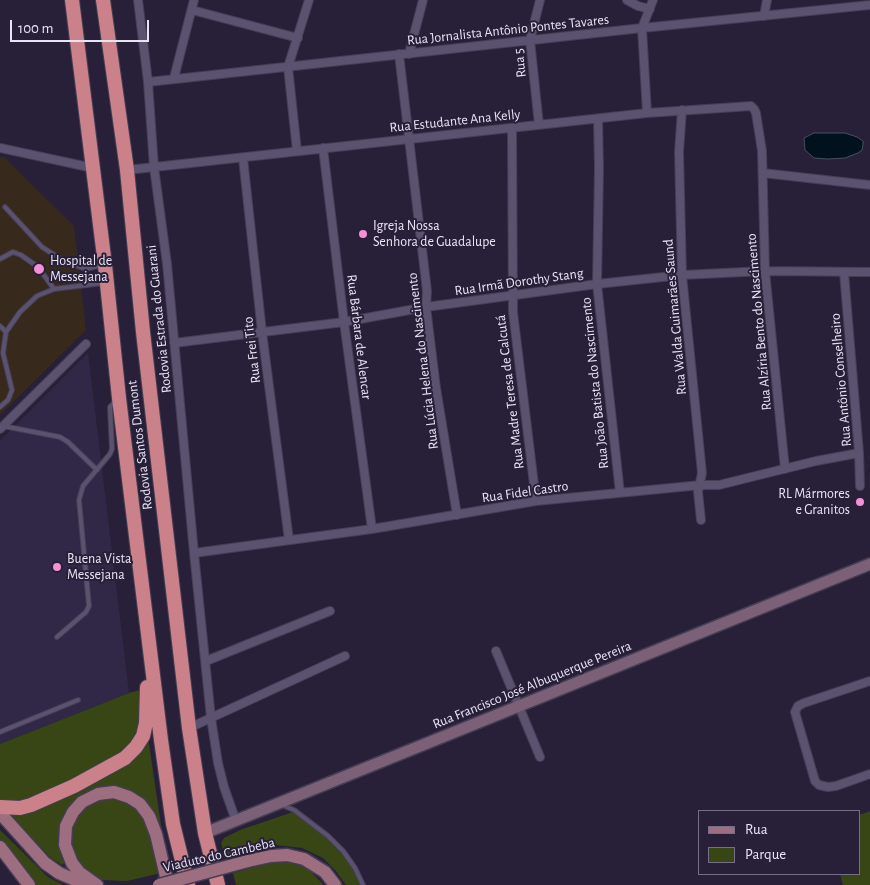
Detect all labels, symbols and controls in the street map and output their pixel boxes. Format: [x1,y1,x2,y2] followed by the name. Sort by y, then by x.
[12,10,151,42] scale bar
[406,11,610,49] street label: Rua Jornalista Antônio Pontes Tavares
[18,21,53,36] text: 100 m
[510,48,530,78] street label: Rua 5
[389,106,521,136] street label: Rua Estudante Ana Kelly
[373,218,496,250] place label: Igreja Nossa Senhora de Guadalupe
[357,228,369,240] marker: Igreja Nossa Senhora de Guadalupe
[743,233,775,411] street label: Rua Alzíria Bento do Nascimento
[660,238,690,396] street label: Rua Walda Guimarães Saund
[143,244,175,394] street label: Rodovia Estrada do Guarani
[50,253,112,286] place label: Hospital de Messejana
[32,262,46,276] marker: Hospital de Messejana
[454,265,584,299] street label: Rua Irmã Dorothy Stang
[404,272,442,450] street label: Rua Lúcia Helena do Nascimento
[343,274,375,400] street label: Rua Bárbara de Alencar
[578,296,612,470] street label: Rua João Batista do Nascimento
[827,313,855,447] street label: Rua Antônio Conselheiro
[492,314,528,470] street label: Rua Madre Teresa de Calcutá
[240,316,264,384] street label: Rua Frei Tito
[124,379,156,511] street label: Rodovia Santos Dumont
[481,478,569,506] street label: Rua Fidel Castro
[778,486,850,518] place label: RL Mármores e Granitos
[854,496,866,508] marker: RL Mármores e Granitos
[67,551,131,584] place label: Buena Vista Messejana
[51,561,63,573] marker: Buena Vista Messejana
[430,637,634,733] street label: Rua Francisco José Albuquerque Pereira
[698,810,860,875] legend
[745,822,768,837] text: Rua
[162,834,276,876] street label: Viaduto do Cambeba
[745,847,786,862] text: Parque

